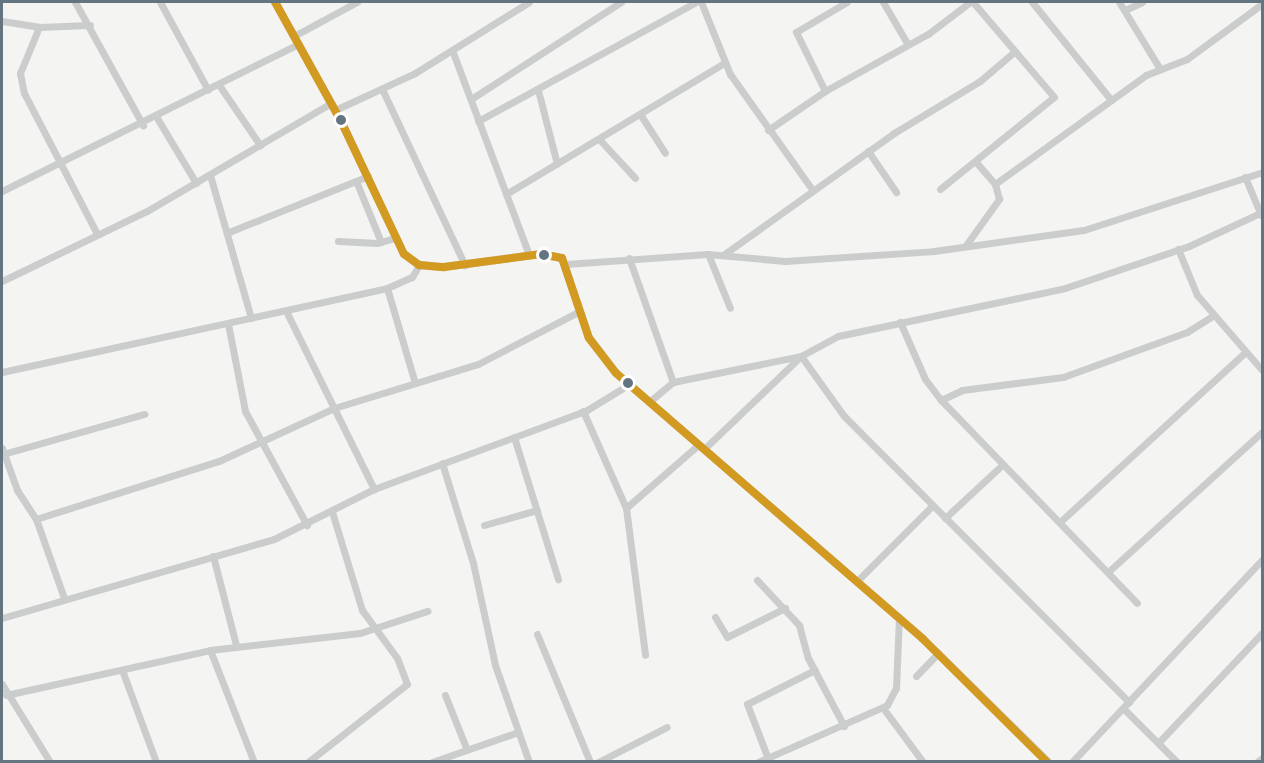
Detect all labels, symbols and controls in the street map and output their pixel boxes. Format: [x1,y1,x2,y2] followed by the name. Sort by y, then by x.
[335,114,347,126] unlabelled marker
[538,249,550,261] unlabelled marker
[622,377,634,389] unlabelled marker

